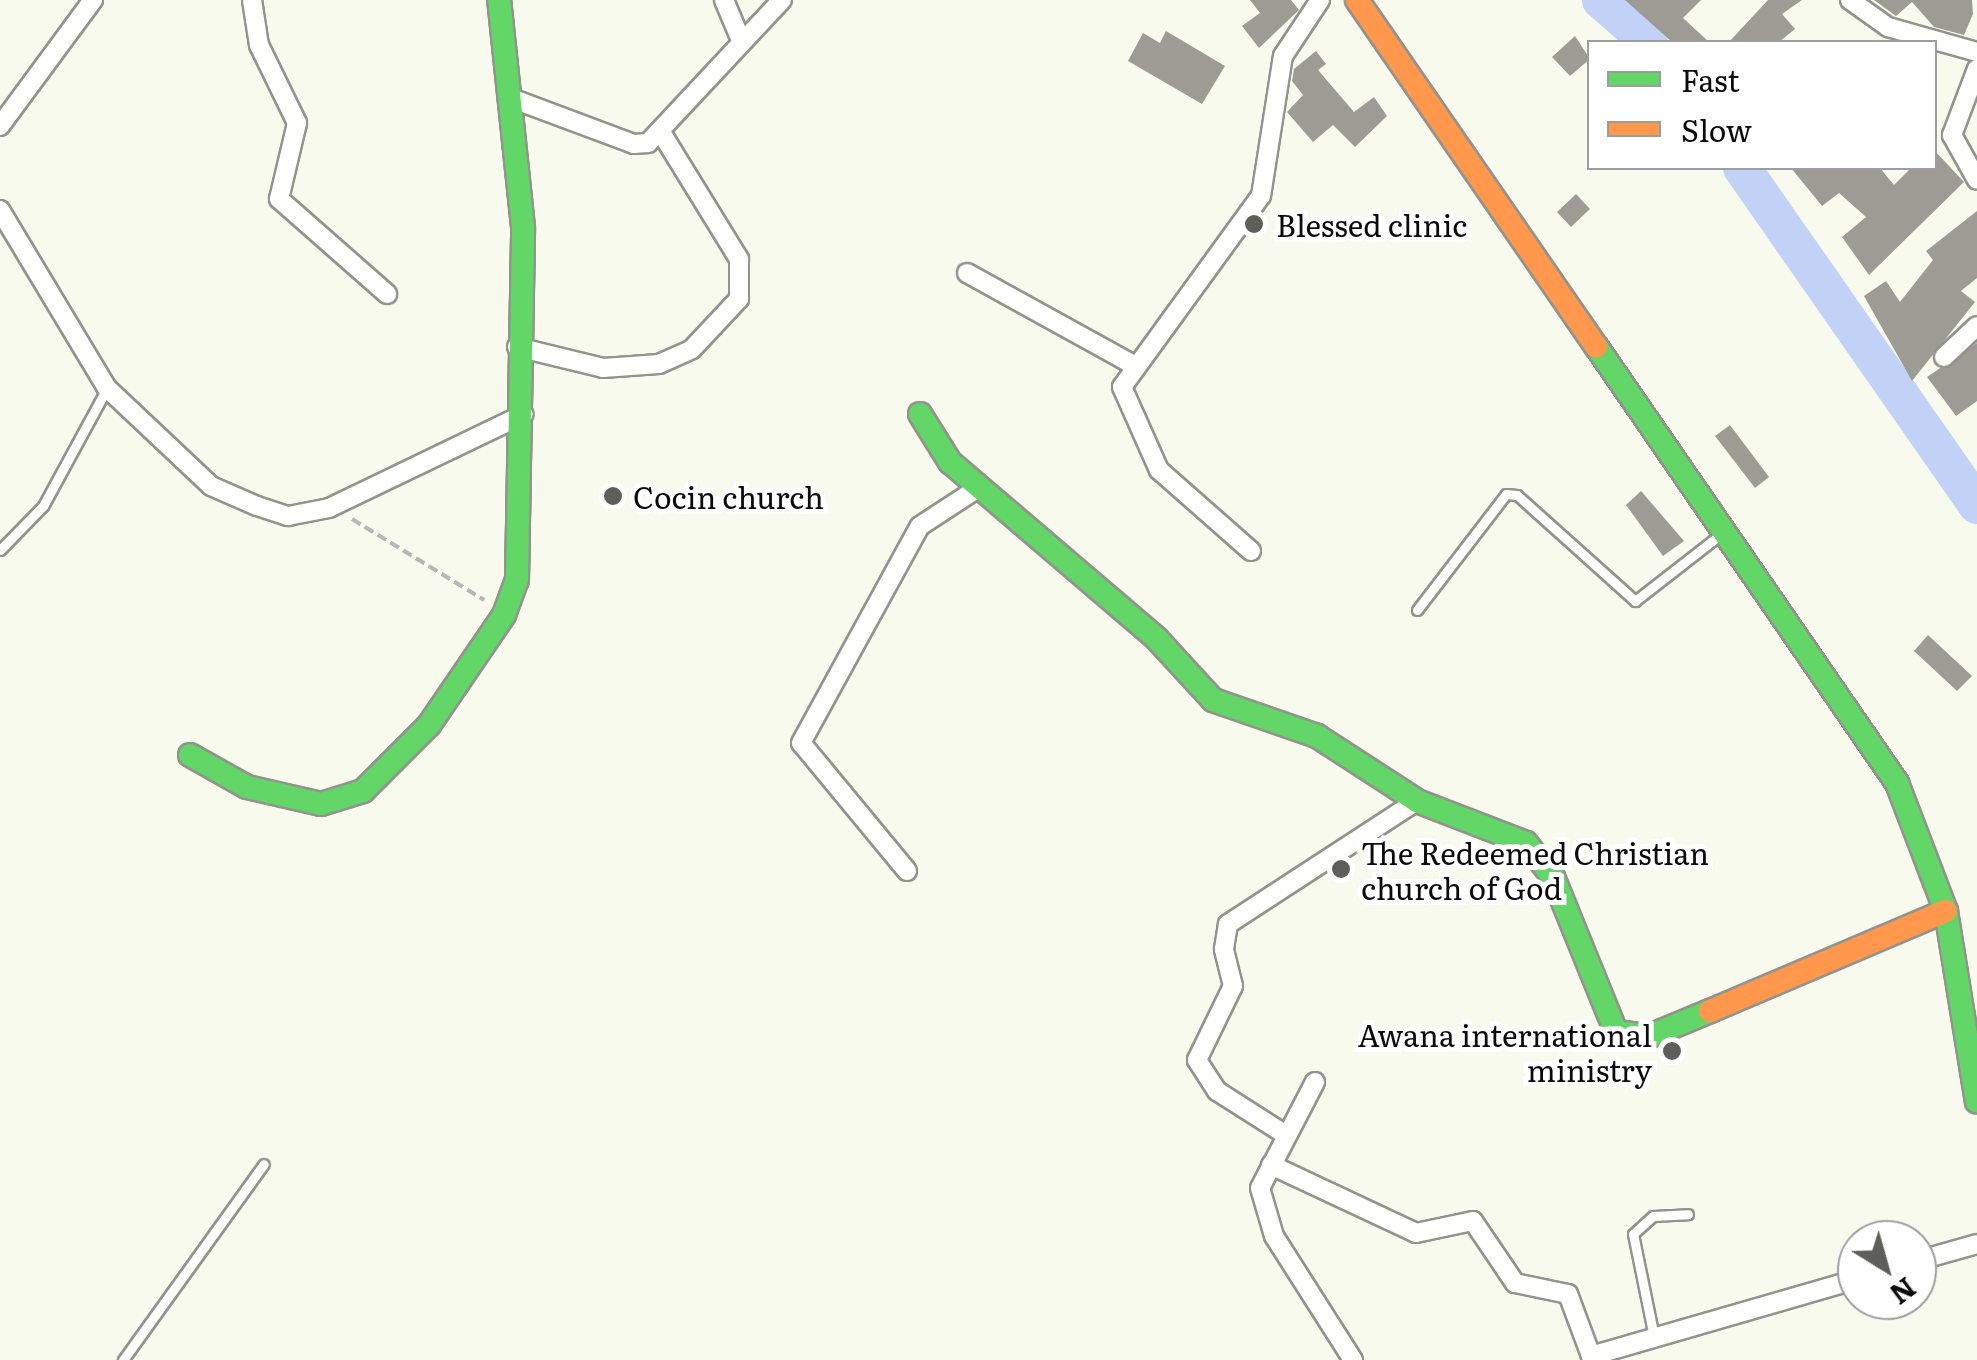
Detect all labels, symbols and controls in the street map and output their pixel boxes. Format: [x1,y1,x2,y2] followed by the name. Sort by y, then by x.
[1587,40,1937,170] legend
[1681,57,1740,101] text: Fast
[1681,107,1752,151] text: Slow
[1276,206,1467,242] place label: Blessed clinic
[1241,211,1267,237] marker: Blessed clinic
[633,478,824,514] place label: Cocin church
[602,485,624,507] marker: Cocin church
[1361,834,1709,904] place label: The Redeemed Christian church of God
[1330,858,1352,880] marker: The Redeemed Christian church of God
[1358,1016,1652,1086] place label: Awana international ministry
[1661,1040,1683,1062] marker: Awana international ministry
[1837,1220,1937,1320] north arrow
[1882,1269,1926,1316] text: N

